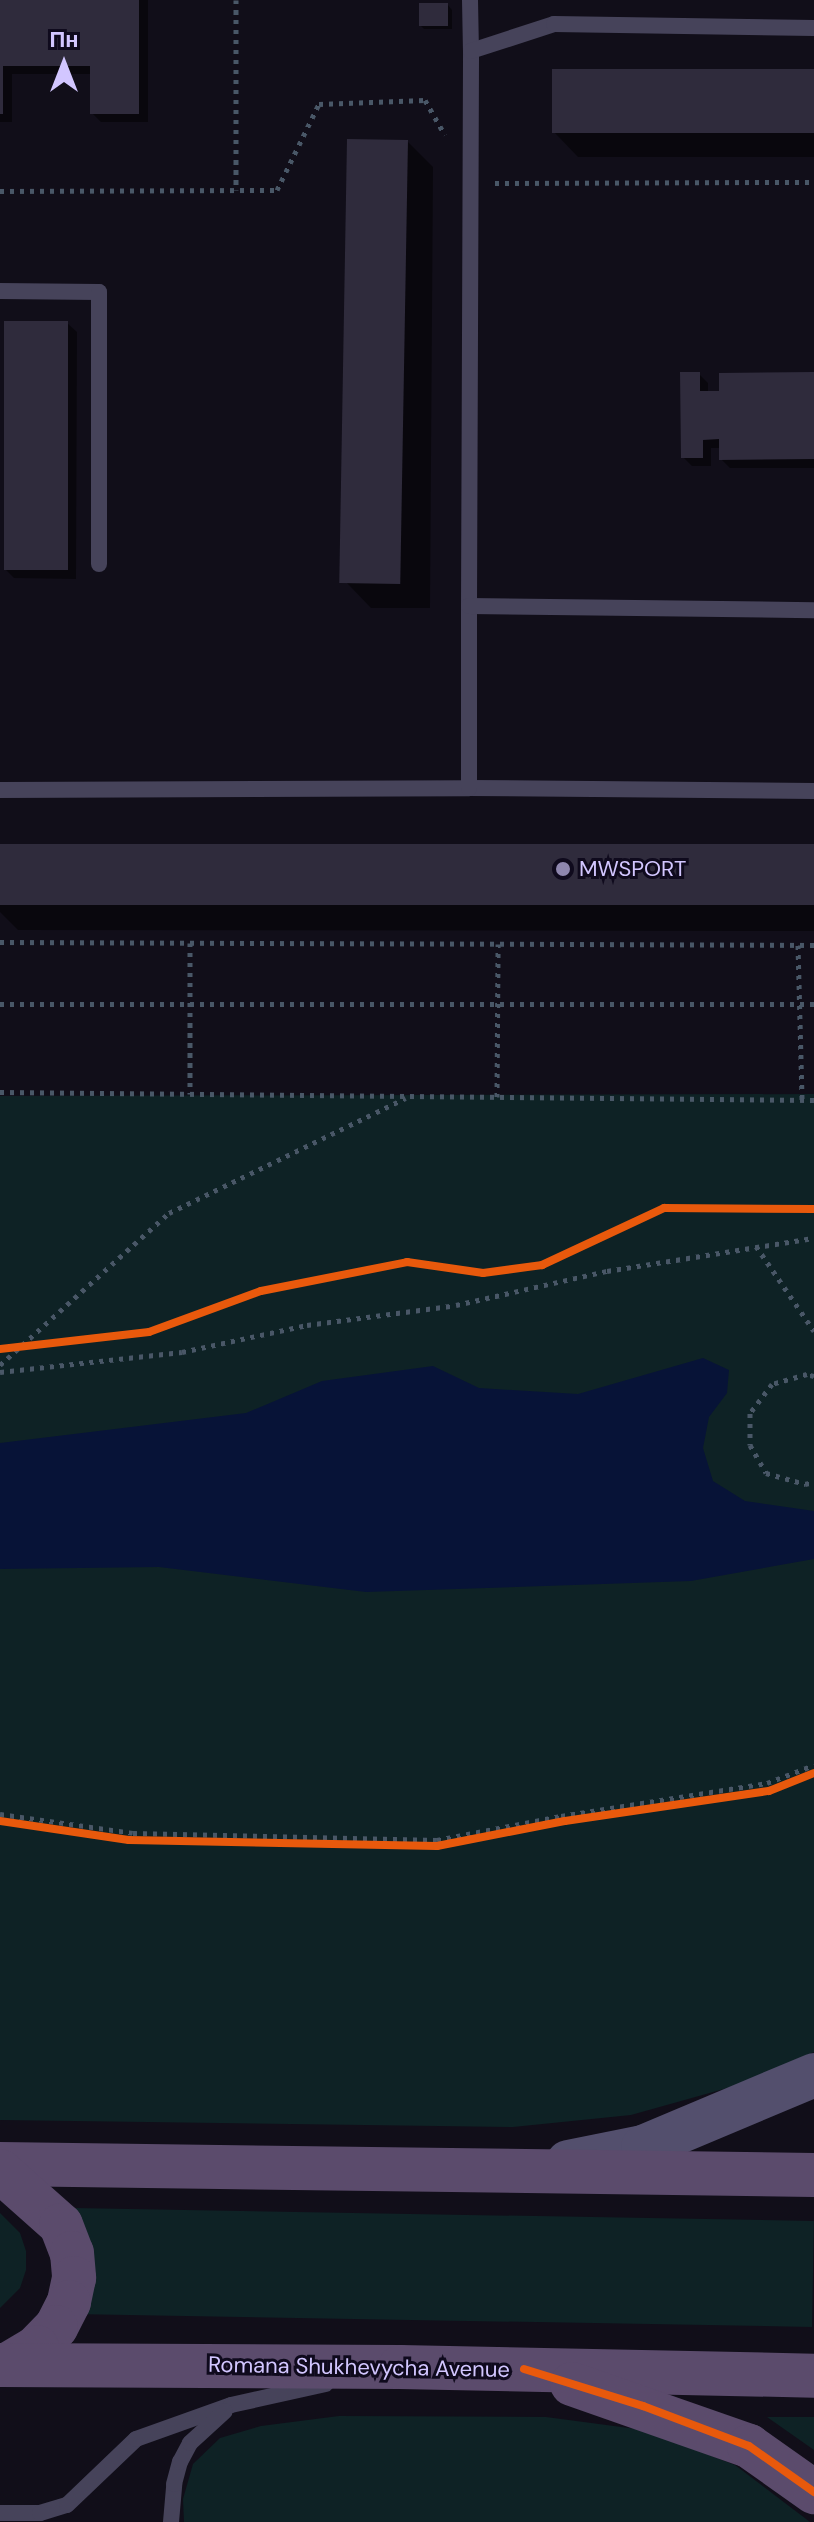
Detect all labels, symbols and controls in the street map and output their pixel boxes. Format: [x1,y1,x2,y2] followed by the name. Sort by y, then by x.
[24,24,104,104] north arrow
[49,25,79,54] text: Пн
[579,856,686,882] place label: MWSPORT
[554,860,572,878] marker: MWSPORT
[208,2351,510,2383] street label: Romana Shukhevycha Avenue

